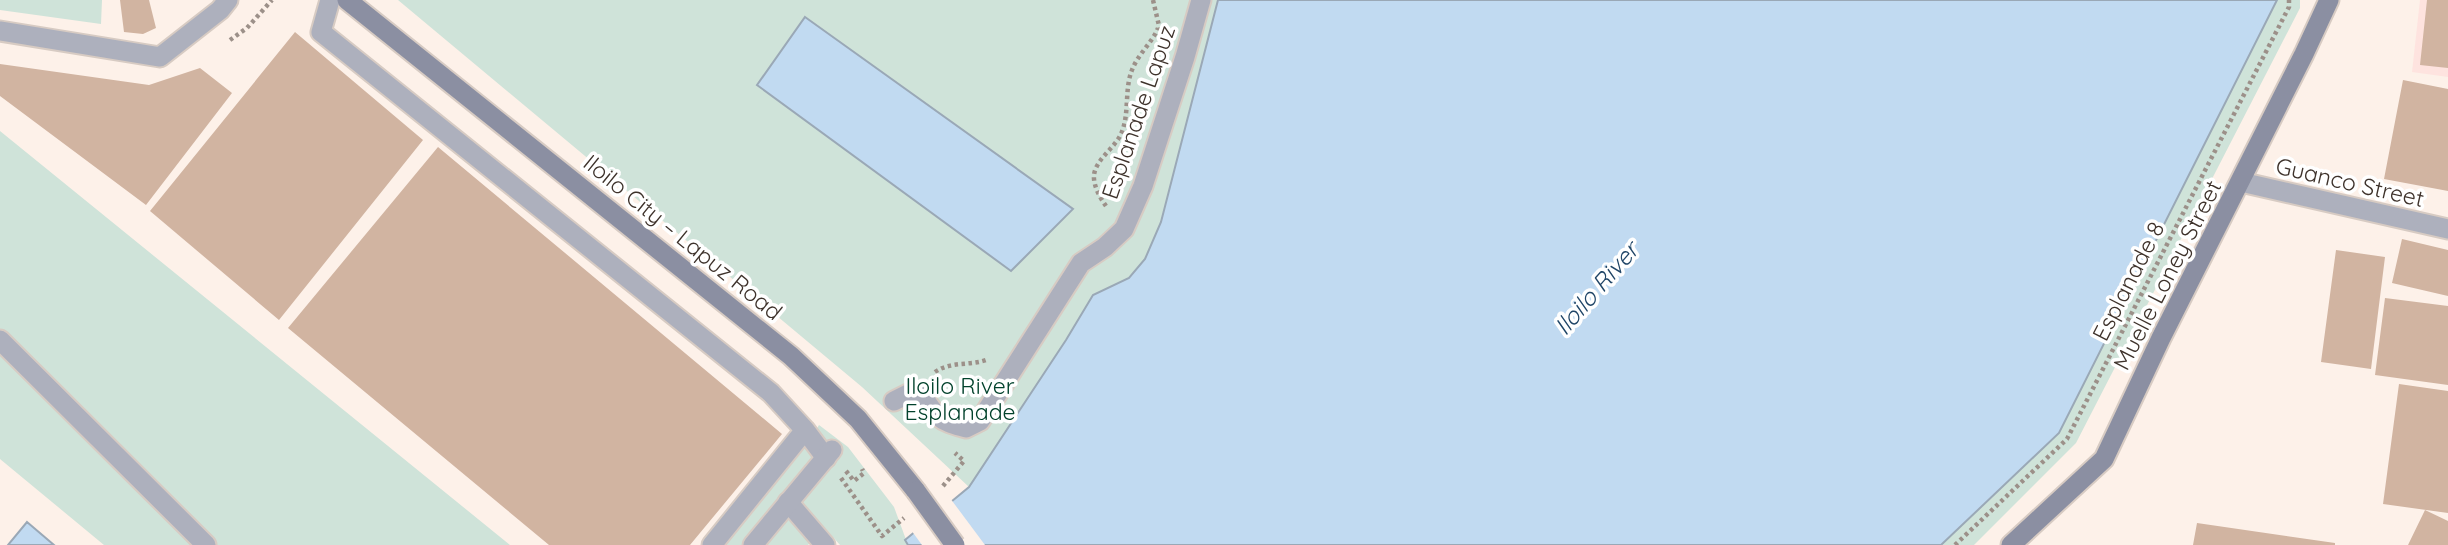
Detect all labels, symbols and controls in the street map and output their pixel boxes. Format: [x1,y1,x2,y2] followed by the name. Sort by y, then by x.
[1095,21,1181,203] street label: Esplanade Lapuz
[578,148,788,326] street label: Iloilo City – Lapuz Road
[2273,151,2427,213] street label: Guanco Street
[2107,175,2228,375] street label: Muelle Loney Street
[2086,217,2170,345] street label: Esplanade 8
[1547,233,1646,341] water label: Iloilo River
[904,371,1016,426] park label: Iloilo River Esplanade

